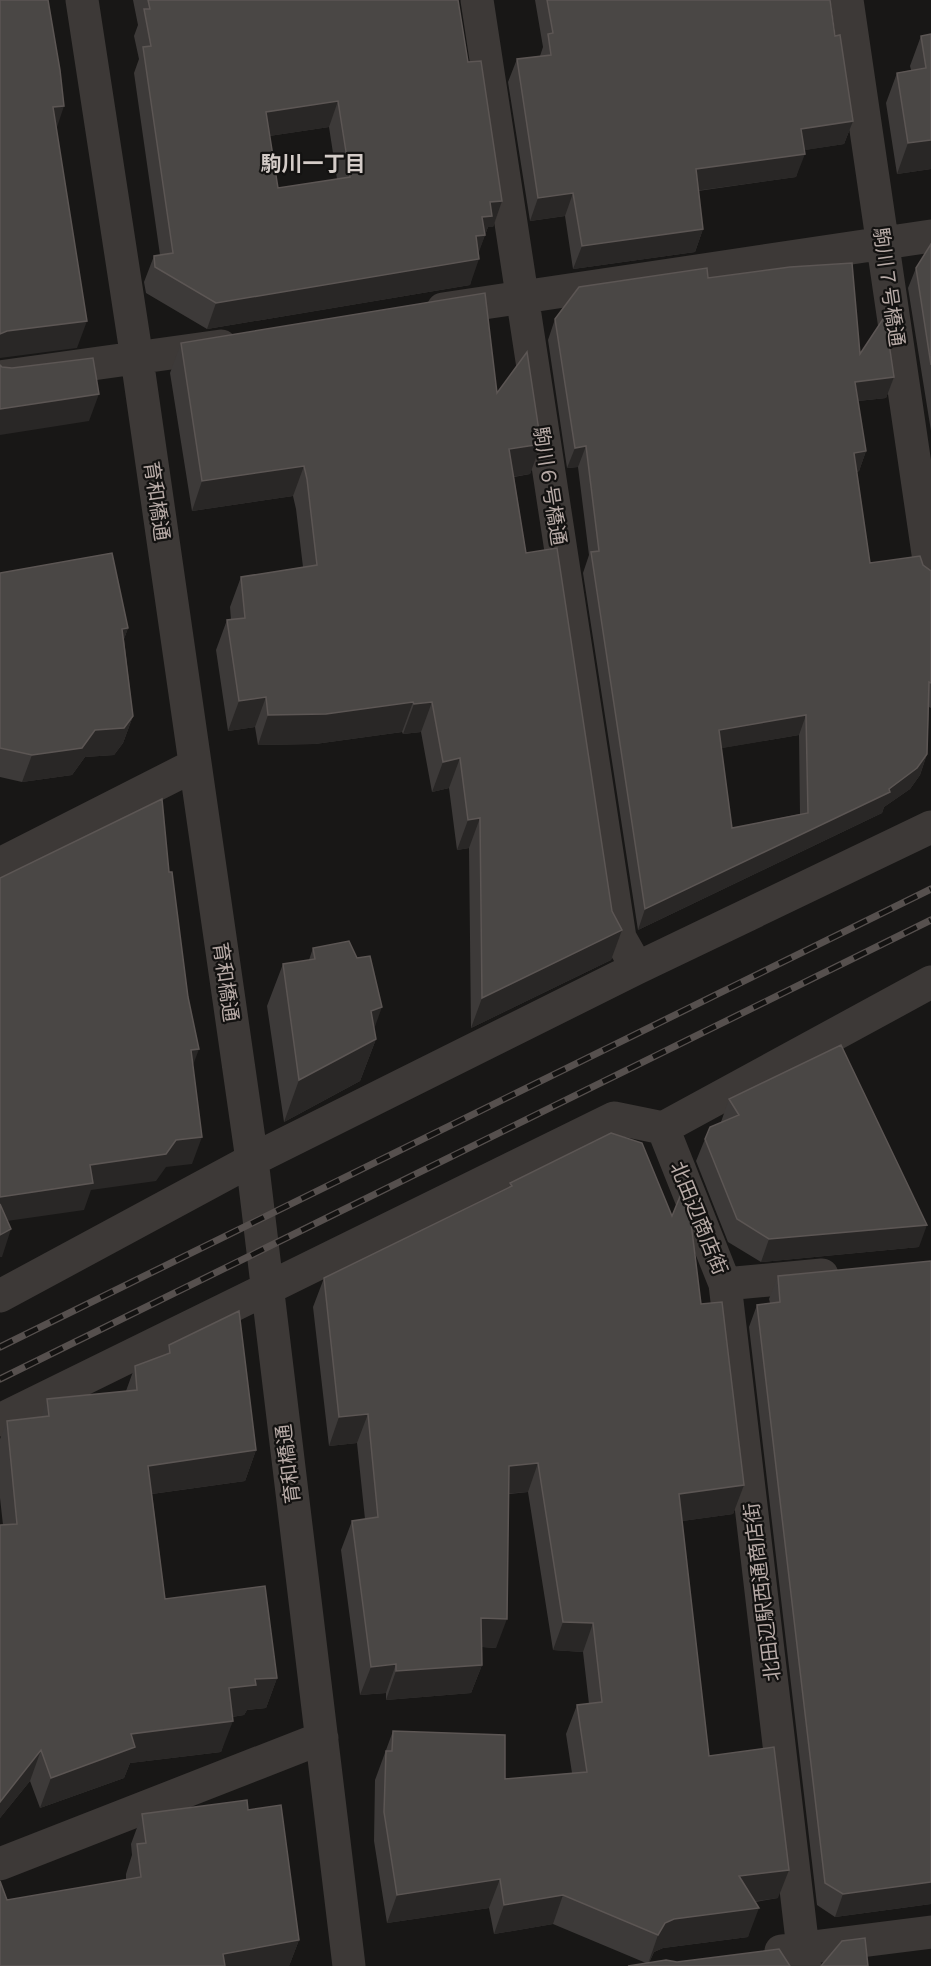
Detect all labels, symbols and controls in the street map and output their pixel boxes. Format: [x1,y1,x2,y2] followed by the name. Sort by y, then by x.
[261,151,366,176] district label: 駒川一丁目
[869,226,909,348] street label: 駒川７号橋通
[529,425,571,547] street label: 駒川６号橋通
[140,460,174,542] street label: 育和橋通
[209,941,243,1023] street label: 育和橋通
[665,1158,733,1278] street label: 北田辺商店街
[271,1423,305,1505] street label: 育和橋通
[739,1501,785,1683] street label: 北田辺駅西通商店街

